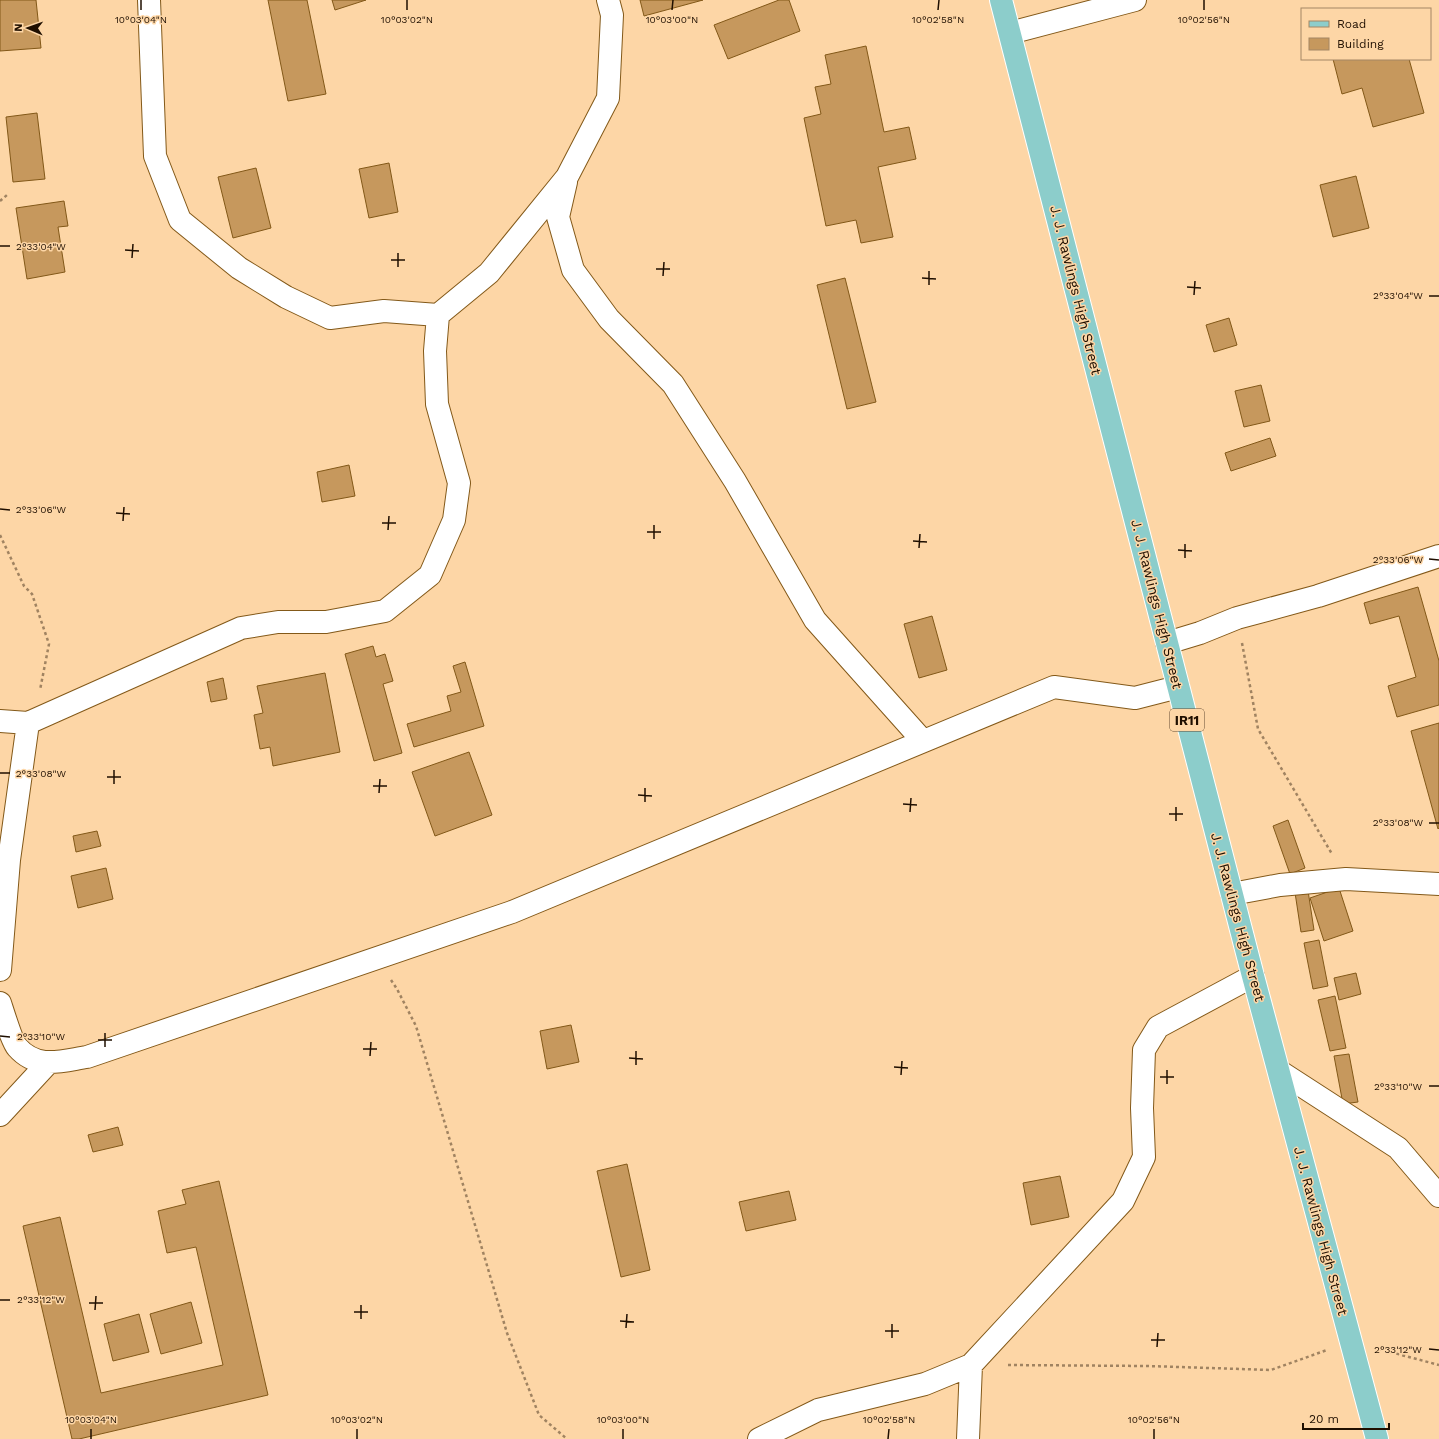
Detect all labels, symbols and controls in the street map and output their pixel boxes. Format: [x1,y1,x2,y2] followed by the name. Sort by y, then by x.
[8,8,48,48] north arrow
[1301,8,1431,60] legend
[115,14,167,25] text: 10°03'04"N
[381,14,433,25] text: 10°03'02"N
[646,14,698,25] text: 10°03'00"N
[912,14,964,25] text: 10°02'58"N
[1178,14,1230,25] text: 10°02'56"N
[1337,17,1366,31] text: Road
[12,23,25,32] text: N
[1337,37,1384,51] text: Building
[1047,204,1105,376] street label: J. J. Rawlings High Street
[16,241,66,252] text: 2°33'04"W
[1373,290,1423,301] text: 2°33'04"W
[16,504,67,515] text: 2°33'06"W
[1128,518,1186,690] street label: J. J. Rawlings High Street
[1373,554,1424,565] text: 2°33'06"W
[1170,709,1204,731] road number: IR11
[16,768,67,779] text: 2°33'08"W
[1373,817,1424,828] text: 2°33'08"W
[1208,831,1268,1003] street label: J. J. Rawlings High Street
[17,1031,65,1042] text: 2°33'10"W
[1374,1081,1422,1092] text: 2°33'10"W
[1291,1145,1351,1317] street label: J. J. Rawlings High Street
[17,1294,65,1305] text: 2°33'12"W
[1374,1344,1422,1355] text: 2°33'12"W
[1303,1405,1389,1431] scale bar
[1309,1412,1339,1426] text: 20 m
[65,1414,117,1425] text: 10°03'04"N
[331,1414,383,1425] text: 10°03'02"N
[597,1414,649,1425] text: 10°03'00"N
[863,1414,915,1425] text: 10°02'58"N
[1128,1414,1180,1425] text: 10°02'56"N

